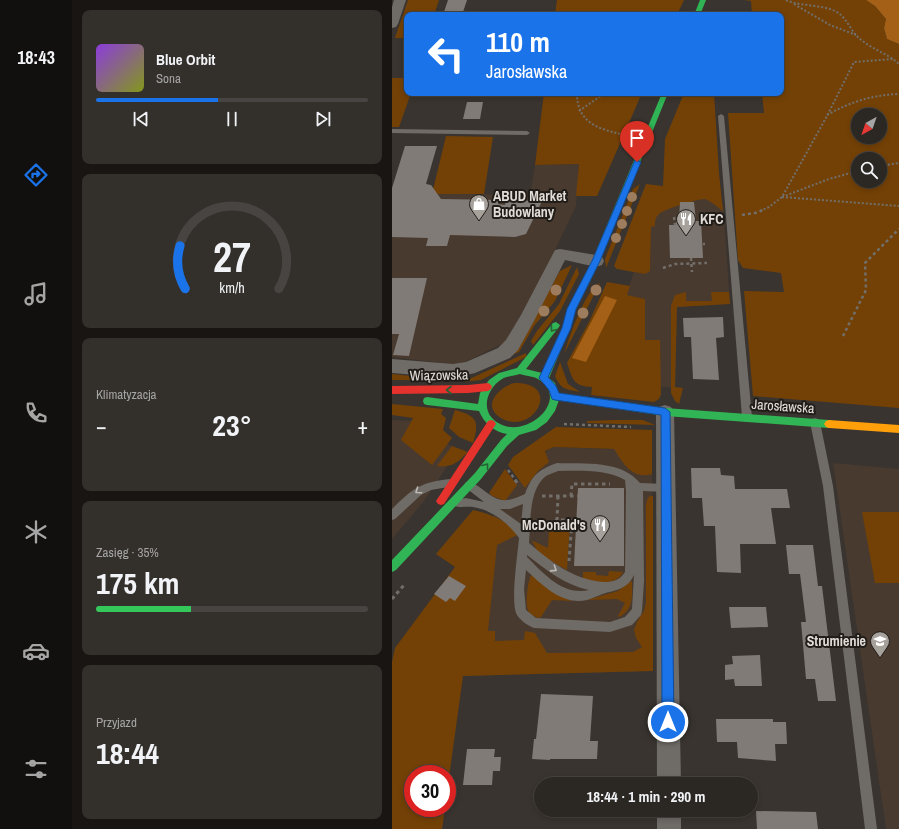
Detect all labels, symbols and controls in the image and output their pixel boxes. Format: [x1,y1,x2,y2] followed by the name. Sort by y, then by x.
[486,23,550,61] text: 110 m
[420,28,472,80] icon: left
[17,45,55,70] text: 18:43
[156,49,215,70] text: Blue Orbit
[486,59,567,84] text: Jarosławska
[156,70,181,87] text: Sona
[130,108,152,130] icon: previous
[221,108,243,130] icon: pause
[312,108,334,130] icon: next
[851,108,887,144] north arrow
[851,108,887,188] map controls
[620,121,654,162] pin
[626,127,648,149] icon: arrive
[851,152,887,188] button: search
[22,161,50,189] icon: directions
[493,187,567,221] place label: ABUD Market Budowlany
[468,193,490,221] shop icon: ABUD Market Budowlany
[675,208,697,236] restaurant icon: KFC
[700,210,724,228] place label: KFC
[213,228,251,284] text: 27
[219,277,245,296] text: km/h
[22,280,50,308] icon: music
[550,325,558,332] one-way arrow
[409,365,469,385] street label: Wiązowska
[96,386,156,403] text: Klimatyzacja
[446,386,452,394] one-way arrow
[751,395,816,417] street label: Jarosławska
[22,399,50,427] icon: phone
[212,405,252,445] text: 23°
[96,411,107,441] text: −
[357,411,368,441] text: +
[481,463,489,470] one-way arrow
[416,487,423,494] one-way arrow
[589,514,611,542] restaurant icon: McDonald's
[522,516,586,534] place label: McDonald's
[22,518,50,546] icon: climate
[96,544,159,561] text: Zasięg · 35%
[96,563,179,603] text: 175 km
[550,564,557,572] one-way arrow
[869,630,891,658] school or university icon: Strumienie
[807,632,866,650] place label: Strumienie
[22,637,50,665] icon: car
[647,701,689,743] position arrow
[96,714,137,731] text: Przyjazd
[96,733,159,773] text: 18:44
[22,755,50,783] icon: filters
[404,765,456,817] speed limit sign: 30
[587,786,705,807] text: 18:44 · 1 min · 290 m

